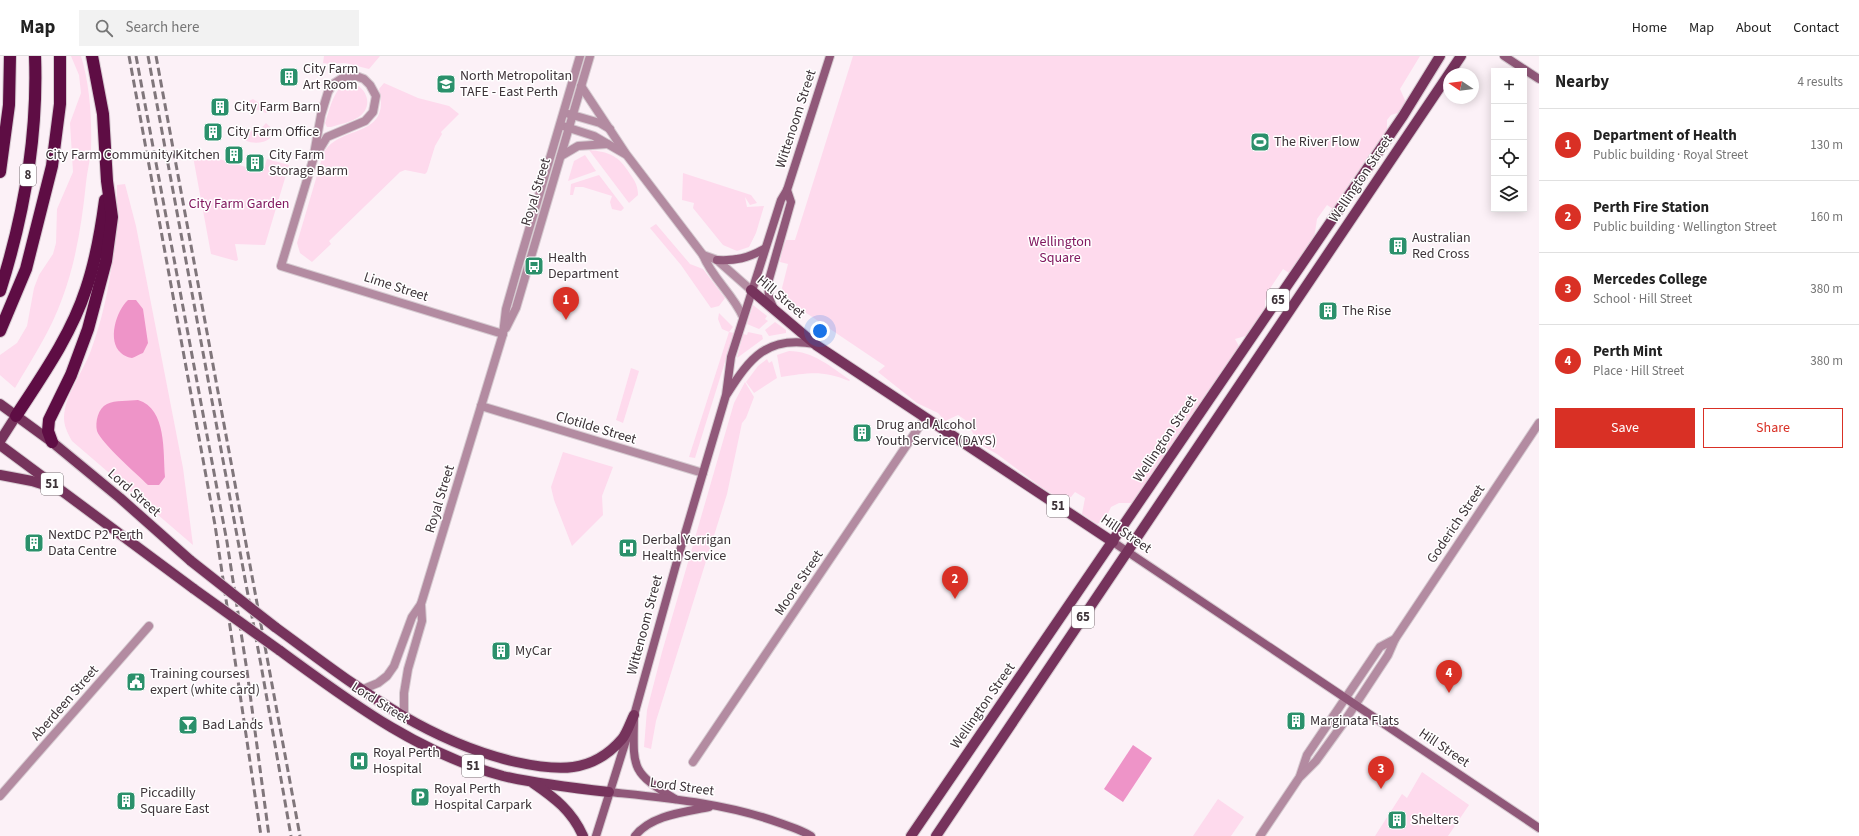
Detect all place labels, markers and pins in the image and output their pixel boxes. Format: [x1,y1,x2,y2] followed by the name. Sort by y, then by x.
[303,59,358,95] place label: City Farm Art Room
[278,66,300,88] building icon: City Farm Art Room
[460,66,572,102] place label: North Metropolitan TAFE - East Perth
[435,73,457,95] school or university icon: North Metropolitan TAFE - East Perth
[209,96,231,118] building icon: City Farm Barn
[234,97,320,117] place label: City Farm Barn
[202,121,224,143] building icon: City Farm Office
[227,122,319,142] place label: City Farm Office
[1249,131,1271,153] sports icon: The River Flow
[1274,132,1359,152] place label: The River Flow
[223,144,245,166] building icon: City Farm Community Kitchen
[45,145,220,165] place label: City Farm Community Kitchen
[269,145,348,181] place label: City Farm Storage Barm
[244,152,266,174] building icon: City Farm Storage Barm
[1412,228,1471,264] place label: Australian Red Cross
[1387,235,1409,257] building icon: Australian Red Cross
[548,248,619,284] place label: Health Department
[523,255,545,277] bus stop icon: Health Department
[553,287,579,320] pin: 1
[1317,300,1339,322] building icon: The Rise
[1342,301,1391,321] place label: The Rise
[875,415,996,451] place label: Drug and Alcohol Youth Service (DAYS)
[851,422,873,444] building icon: Drug and Alcohol Youth Service (DAYS)
[48,525,143,561] place label: NextDC P2 Perth Data Centre
[642,530,731,566] place label: Derbal Yerrigan Health Service
[23,532,45,554] building icon: NextDC P2 Perth Data Centre
[617,537,639,559] hospital icon: Derbal Yerrigan Health Service
[942,566,968,599] pin: 2
[490,640,512,662] building icon: MyCar
[515,641,552,661] place label: MyCar
[1436,660,1462,693] pin: 4
[150,664,260,700] place label: Training courses expert (white card)
[125,671,147,693] public building icon: Training courses expert (white card)
[1285,710,1307,732] building icon: Marginata Flats
[1310,711,1399,731] place label: Marginata Flats
[177,714,199,736] bar icon: Bad Lands
[202,715,263,735] place label: Bad Lands
[373,743,440,779] place label: Royal Perth Hospital
[348,750,370,772] hospital icon: Royal Perth Hospital
[1368,756,1394,789] pin: 3
[434,779,532,815] place label: Royal Perth Hospital Carpark
[140,783,209,819] place label: Piccadilly Square East
[409,786,431,808] parking icon: Royal Perth Hospital Carpark
[115,790,137,812] building icon: Piccadilly Square East
[1386,809,1408,831] building icon: Shelters
[1411,810,1459,830] place label: Shelters

